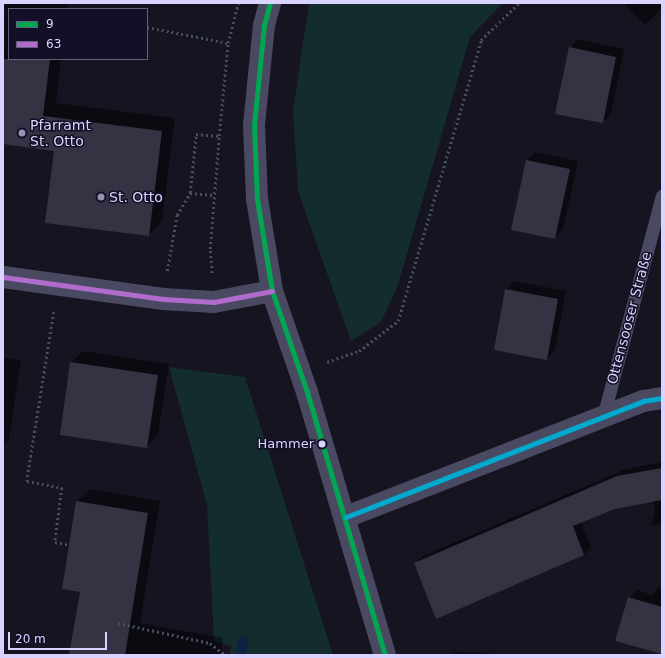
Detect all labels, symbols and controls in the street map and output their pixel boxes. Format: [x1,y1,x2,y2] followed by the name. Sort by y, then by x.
[8,8,148,60] legend
[46,17,54,31] text: 9
[46,37,61,51] text: 63
[30,117,91,150] place label: Pfarramt St. Otto
[17,128,27,138] marker: Pfarramt St. Otto
[109,189,163,205] place label: St. Otto
[96,192,106,202] marker: St. Otto
[603,250,655,386] street label: Ottensooser Straße
[258,436,314,452] place label: Hammer
[317,439,327,449] marker: Hammer
[10,624,109,650] scale bar
[15,632,46,646] text: 20 m

